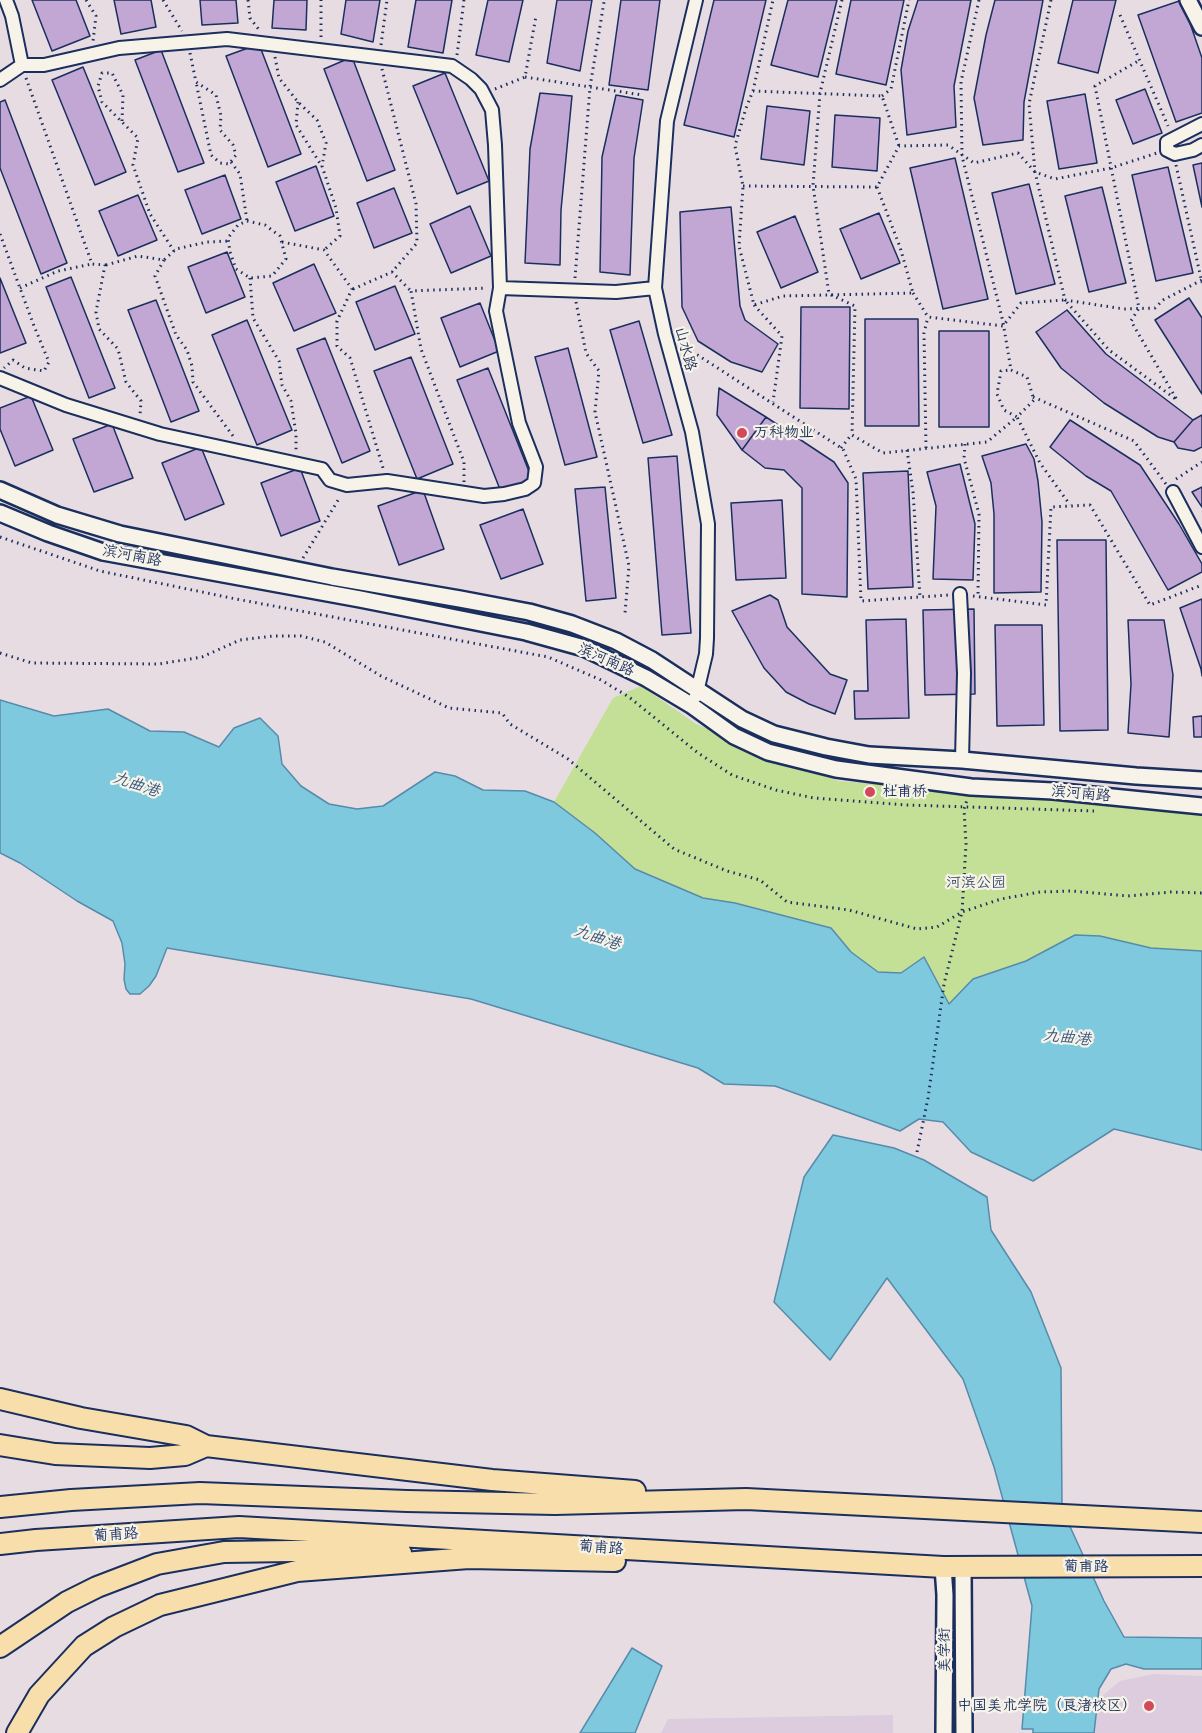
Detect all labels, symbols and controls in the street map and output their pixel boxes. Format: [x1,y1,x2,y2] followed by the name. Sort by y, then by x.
[670,325,700,373] street label: 山水路
[754,424,814,442] place label: 万科物业
[735,426,749,440] marker: 万科物业
[101,541,163,571] street label: 滨河南路
[575,640,637,680] street label: 滨河南路
[110,768,162,802] water label: 九曲港
[1050,782,1112,806] street label: 滨河南路
[882,783,927,801] place label: 杜甫桥
[863,785,877,799] marker: 杜甫桥
[946,874,1006,892] park label: 河滨公园
[571,921,623,955] water label: 九曲港
[1042,1026,1092,1050] water label: 九曲港
[93,1524,139,1546] street label: 葡甫路
[578,1537,624,1559] street label: 葡甫路
[1064,1558,1108,1576] street label: 葡甫路
[936,1628,954,1672] street label: 美学街
[957,1697,1137,1715] place label: 中国美术学院（良渚校区）
[1142,1699,1156,1713] marker: 中国美术学院（良渚校区）

